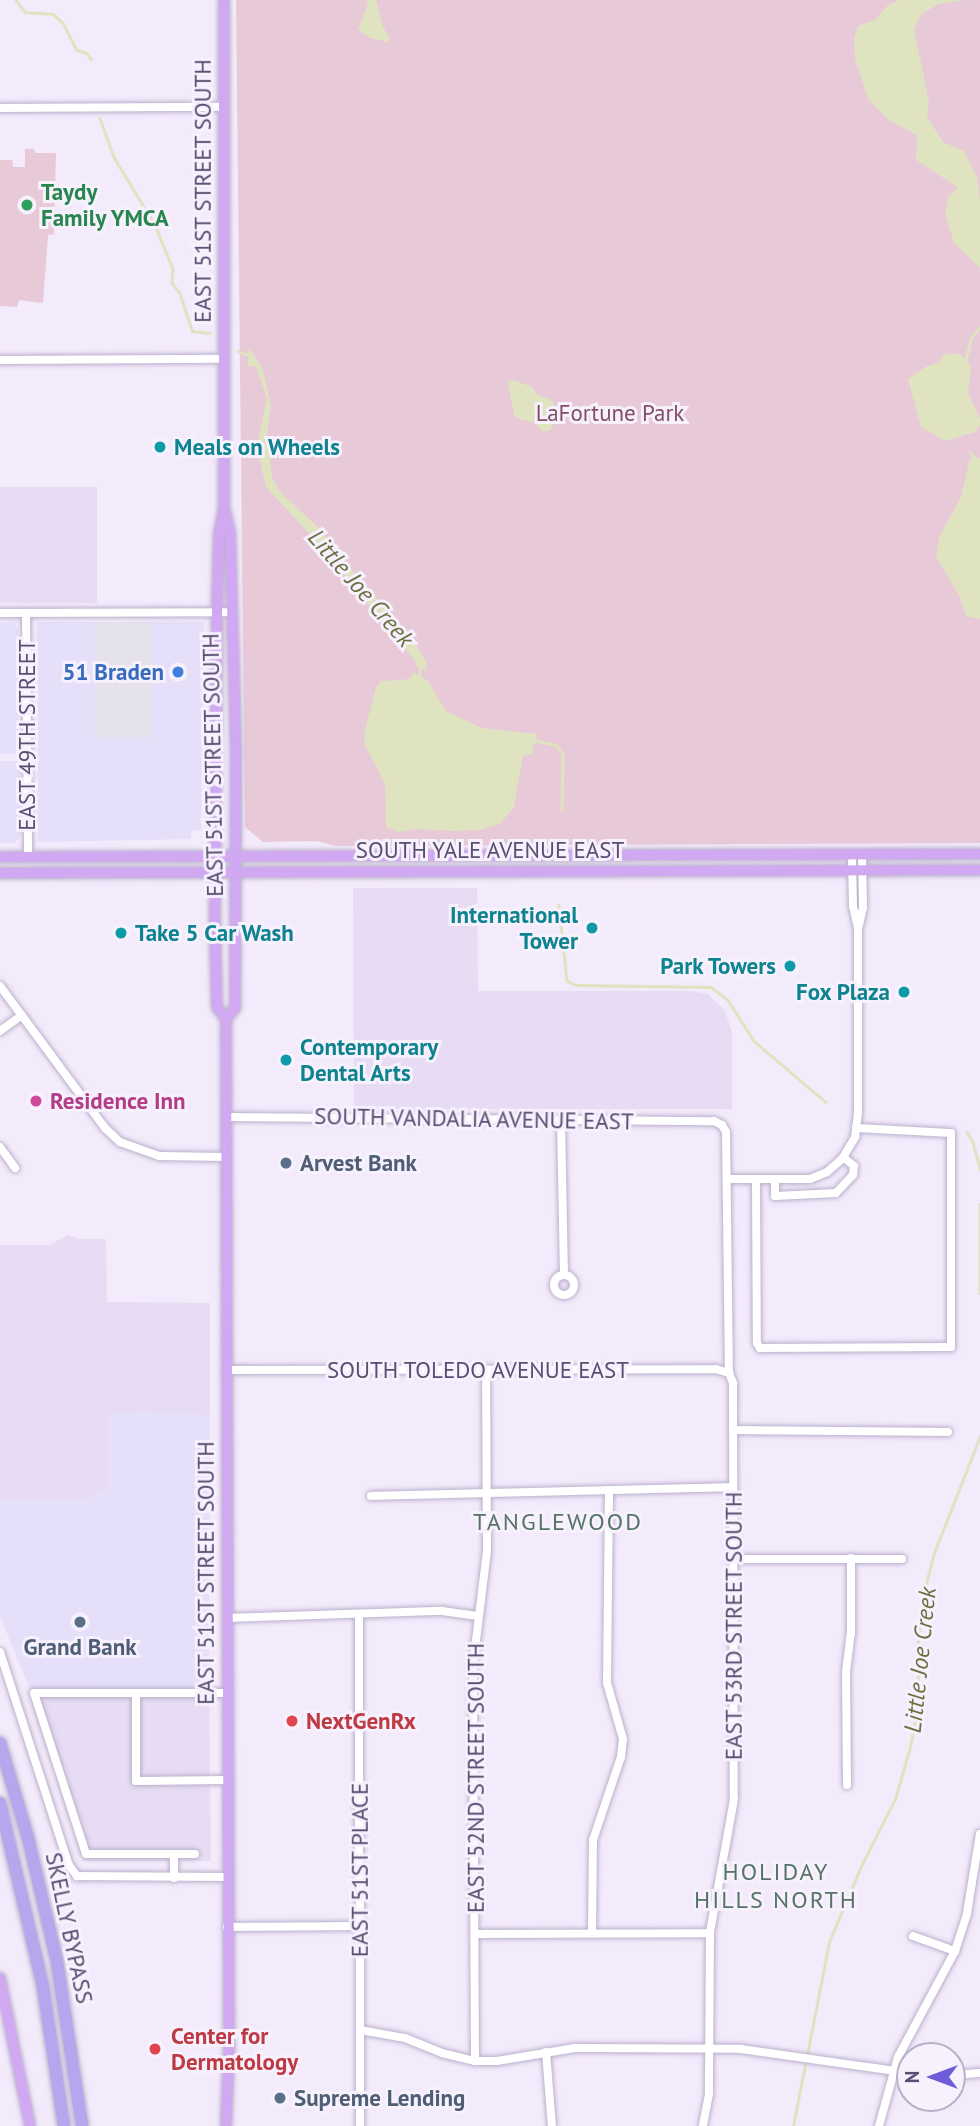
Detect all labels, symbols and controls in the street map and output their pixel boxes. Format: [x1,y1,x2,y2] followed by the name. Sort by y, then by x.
[189,58,217,324] street label: EAST 51ST STREET SOUTH
[41,178,170,232] place label: Taydy Family YMCA
[19,197,35,213] marker: Taydy Family YMCA
[536,399,684,427] park label: LaFortune Park
[174,433,341,461] place label: Meals on Wheels
[152,439,168,455] marker: Meals on Wheels
[302,523,420,653] water label: Little Joe Creek
[197,632,229,898] street label: EAST 51ST STREET SOUTH
[13,639,41,831] street label: EAST 49TH STREET
[62,658,164,686] place label: 51 Braden
[170,664,186,680] marker: 51 Braden
[355,836,625,864] street label: SOUTH YALE AVENUE EAST
[450,901,578,955] place label: International Tower
[135,919,295,947] place label: Take 5 Car Wash
[584,920,600,936] marker: International Tower
[113,925,129,941] marker: Take 5 Car Wash
[659,952,776,980] place label: Park Towers
[782,958,798,974] marker: Park Towers
[795,978,890,1006] place label: Fox Plaza
[896,984,912,1000] marker: Fox Plaza
[300,1033,438,1087] place label: Contemporary Dental Arts
[278,1052,294,1068] marker: Contemporary Dental Arts
[50,1087,186,1115] place label: Residence Inn
[28,1093,44,1109] marker: Residence Inn
[313,1102,635,1136] street label: SOUTH VANDALIA AVENUE EAST
[300,1149,417,1177] place label: Arvest Bank
[278,1155,294,1171] marker: Arvest Bank
[326,1356,630,1384] street label: SOUTH TOLEDO AVENUE EAST
[192,1440,220,1706] street label: EAST 51ST STREET SOUTH
[720,1491,748,1761] street label: EAST 53RD STREET SOUTH
[474,1508,642,1536] district label: TANGLEWOOD
[898,1586,942,1734] water label: Little Joe Creek
[72,1614,88,1630] marker: Grand Bank
[23,1633,137,1661] place label: Grand Bank
[462,1642,490,1914] street label: EAST 52ND STREET SOUTH
[306,1707,416,1735] place label: NextGenRx
[284,1713,300,1729] marker: NextGenRx
[346,1782,374,1958] street label: EAST 51ST PLACE
[39,1850,99,2006] street label: SKELLY BYPASS
[695,1858,857,1914] district label: HOLIDAY HILLS NORTH
[171,2022,298,2076] place label: Center for Dermatology
[145,2039,165,2059] marker: Center for Dermatology
[896,2042,966,2112] north arrow
[900,2071,924,2083] text: N
[294,2084,465,2112] place label: Supreme Lending
[272,2090,288,2106] marker: Supreme Lending

